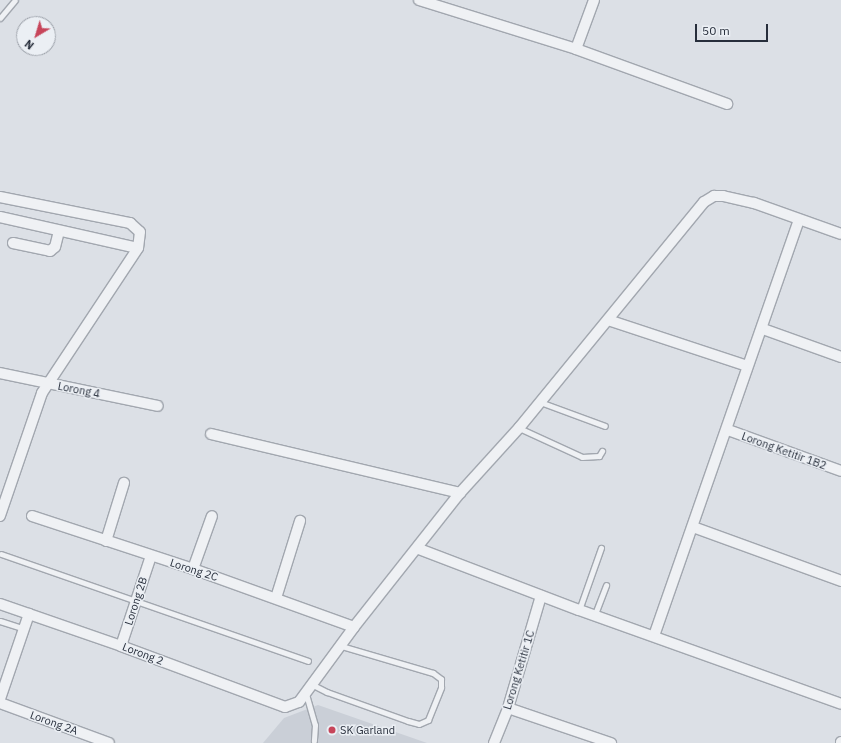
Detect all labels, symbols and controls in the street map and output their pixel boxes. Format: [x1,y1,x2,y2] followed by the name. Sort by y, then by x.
[16,16,56,56] north arrow
[697,16,770,42] scale bar
[702,23,730,38] text: 50 m
[22,37,37,53] text: N
[57,379,101,401] street label: Lorong 4
[740,430,828,472] street label: Lorong Ketitir 1B2
[168,556,220,584] street label: Lorong 2C
[122,575,150,627] street label: Lorong 2B
[501,629,537,711] street label: Lorong Ketitir 1C
[121,640,165,668] street label: Lorong 2
[28,708,80,738] street label: Lorong 2A
[340,723,395,737] place label: SK Garland
[327,725,337,735] marker: SK Garland

